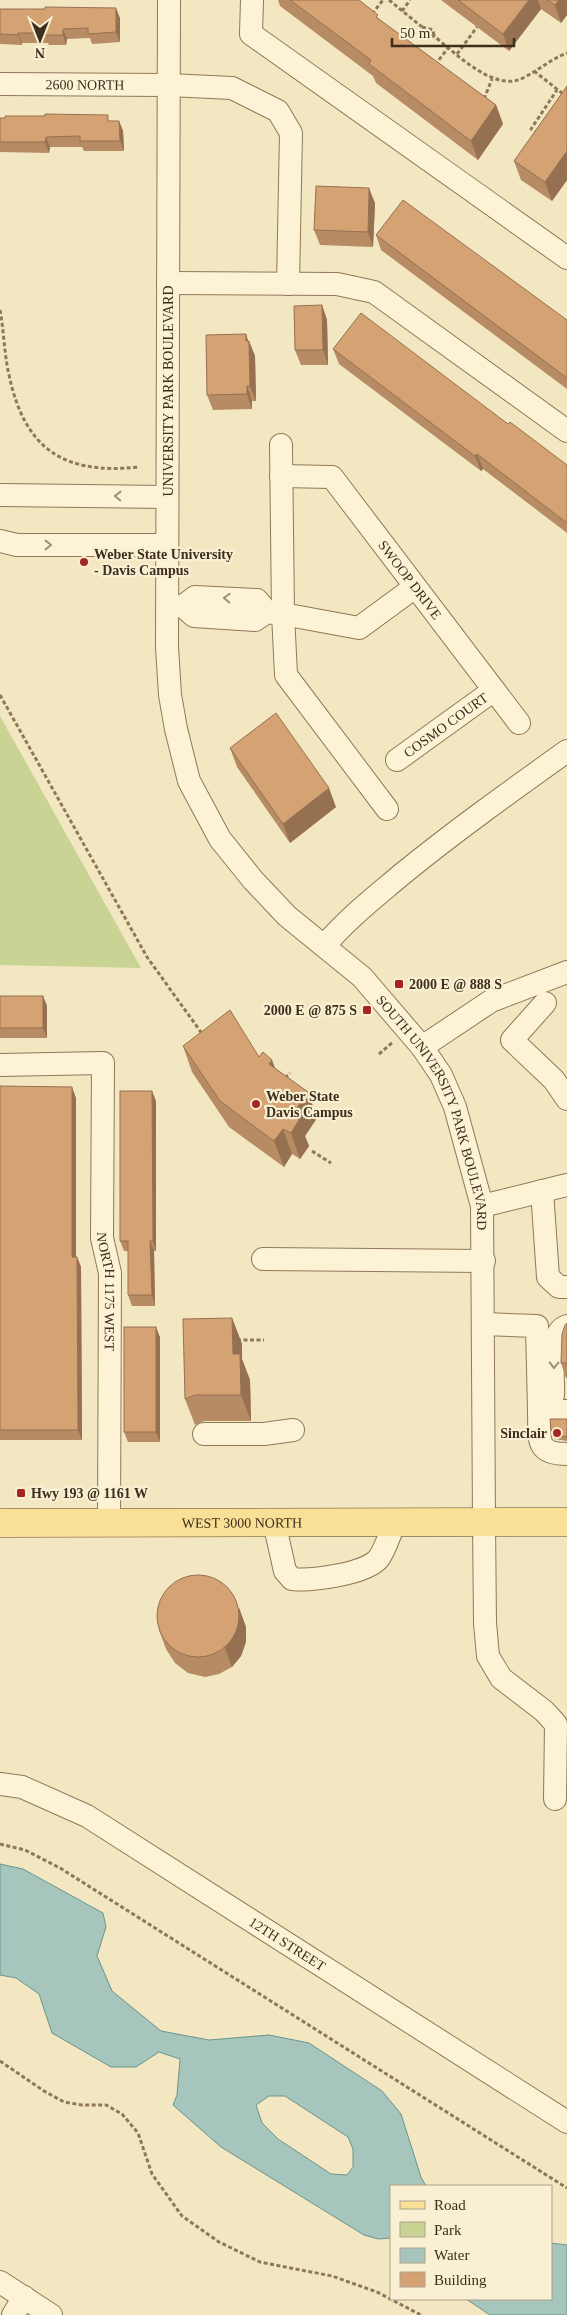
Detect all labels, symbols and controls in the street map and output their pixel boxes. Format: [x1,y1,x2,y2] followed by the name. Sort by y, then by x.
[15,15,65,65] north arrow
[392,15,514,47] scale bar
[400,25,431,41] text: 50 m
[35,45,45,60] text: N
[45,77,125,92] street label: 2600 NORTH
[161,285,176,497] street label: UNIVERSITY PARK BOULEVARD
[114,491,122,502] one-way arrow
[375,537,445,622] street label: SWOOP DRIVE
[44,540,52,550] one-way arrow
[94,547,233,578] place label: Weber State University - Davis Campus
[78,556,90,568] marker: Weber State University - Davis Campus
[222,593,230,604] one-way arrow
[401,689,491,760] street label: COSMO COURT
[409,977,502,992] place label: 2000 E @ 888 S
[393,978,405,990] marker: 2000 E @ 888 S
[373,992,491,1230] street label: SOUTH UNIVERSITY PARK BOULEVARD
[264,1003,357,1018] place label: 2000 E @ 875 S
[361,1004,373,1016] marker: 2000 E @ 875 S
[266,1089,353,1120] place label: Weber State Davis Campus
[250,1098,262,1110] marker: Weber State Davis Campus
[94,1232,118,1351] street label: NORTH 1175 WEST
[549,1362,559,1370] one-way arrow
[500,1426,547,1441] place label: Sinclair
[551,1427,563,1439] marker: Sinclair
[31,1486,148,1501] place label: Hwy 193 @ 1161 W
[15,1487,27,1499] marker: Hwy 193 @ 1161 W
[182,1515,302,1530] street label: WEST 3000 NORTH
[246,1914,329,1974] street label: 12TH STREET
[390,2185,552,2300] legend
[434,2197,466,2213] text: Road
[434,2222,462,2238] text: Park
[434,2247,469,2263] text: Water
[434,2272,487,2288] text: Building

